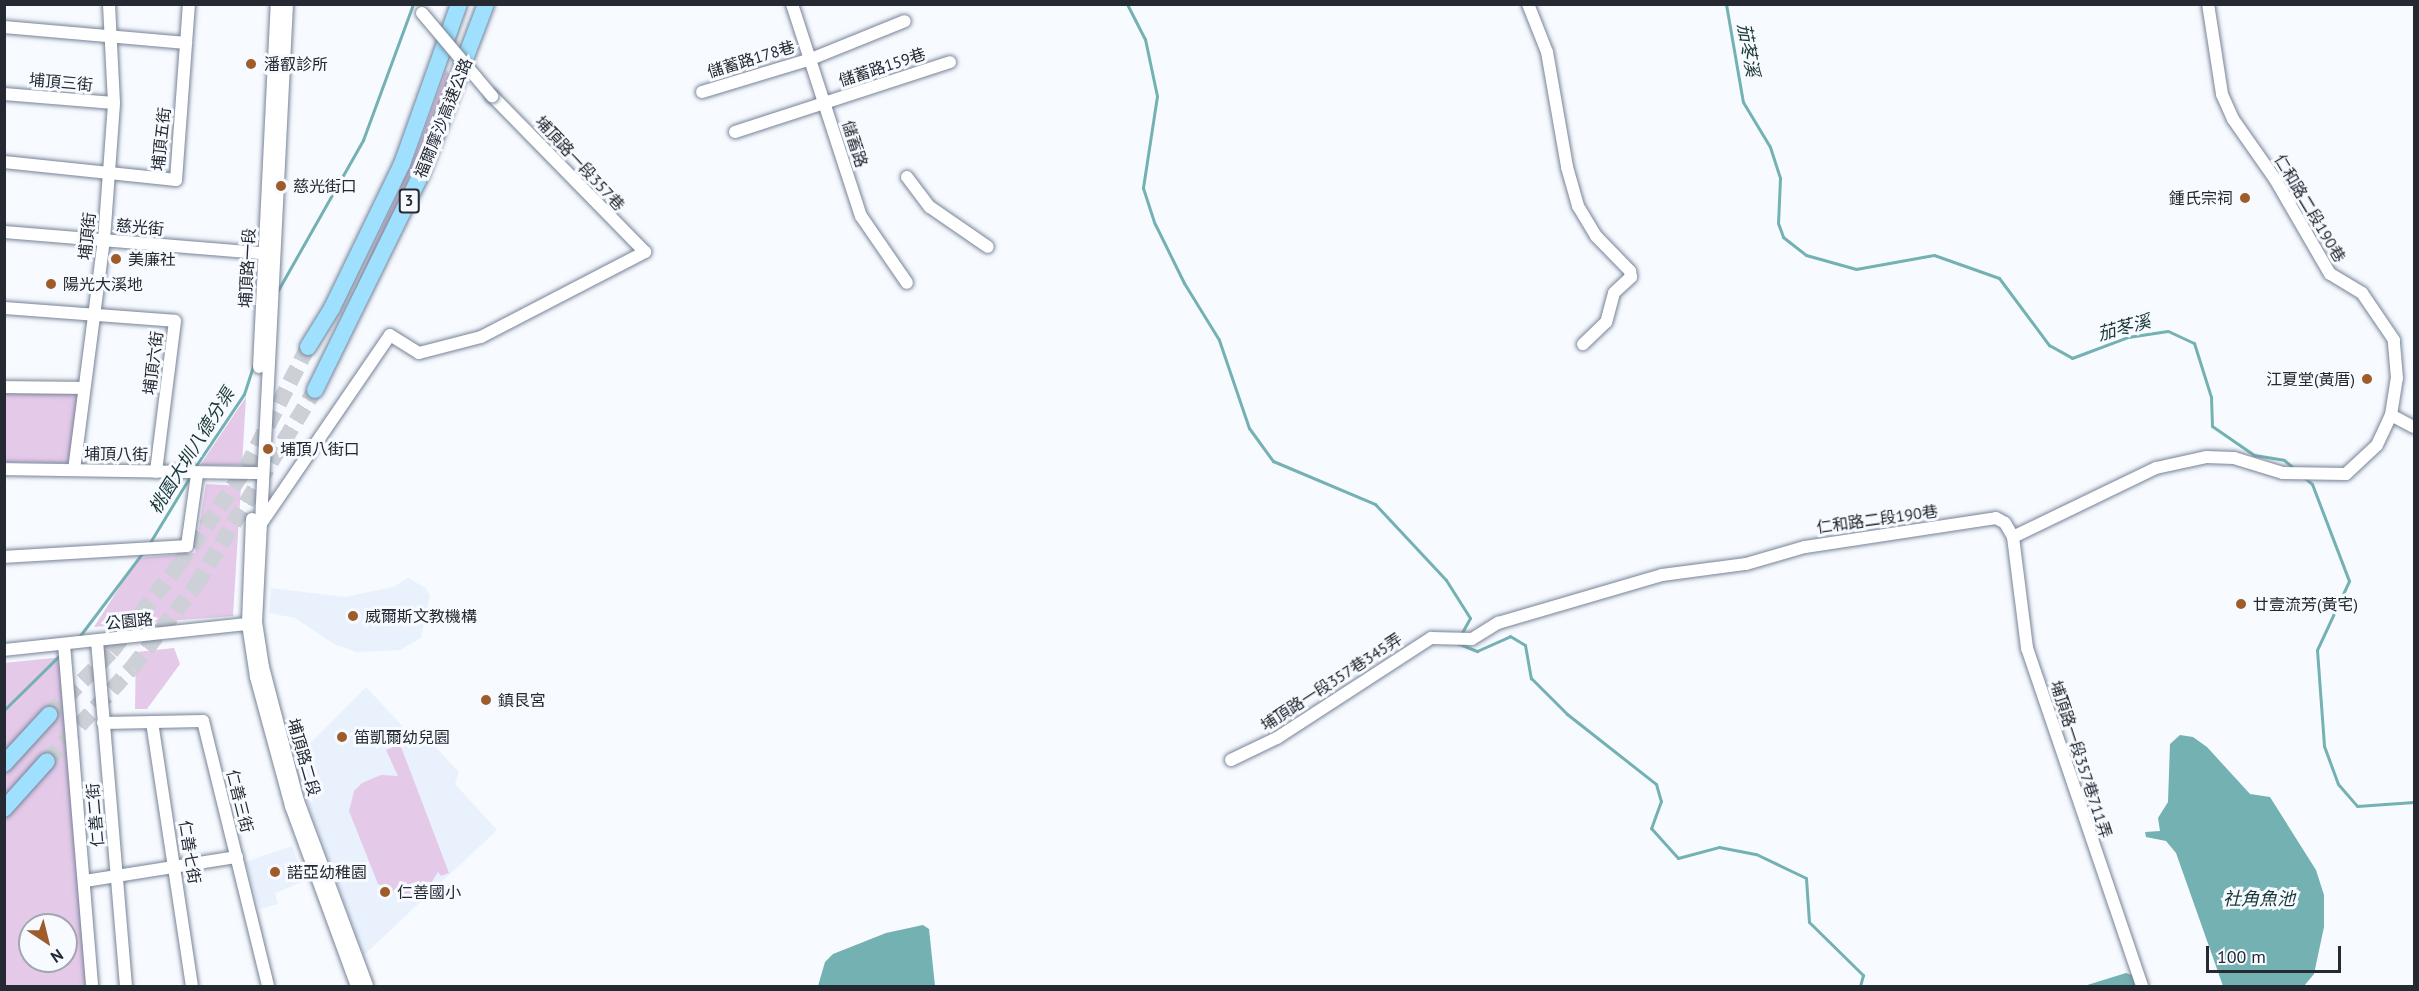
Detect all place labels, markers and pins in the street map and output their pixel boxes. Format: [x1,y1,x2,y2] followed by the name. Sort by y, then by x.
[264,54,328,74] place label: 潘叡診所
[242,55,260,73] marker: 潘叡診所
[293,176,357,196] place label: 慈光街口
[274,179,288,193] marker: 慈光街口
[2169,188,2233,208] place label: 鍾氏宗祠
[2238,191,2252,205] marker: 鍾氏宗祠
[128,249,176,269] place label: 美廉社
[109,252,123,266] marker: 美廉社
[63,274,143,294] place label: 陽光大溪地
[44,277,58,291] marker: 陽光大溪地
[2266,369,2355,389] place label: 江夏堂(黃厝)
[2360,372,2374,386] marker: 江夏堂(黃厝)
[280,439,360,459] place label: 埔頂八街口
[261,442,275,456] marker: 埔頂八街口
[2253,594,2358,614] place label: 廿壹流芳(黃宅)
[2234,597,2248,611] marker: 廿壹流芳(黃宅)
[365,606,477,626] place label: 威爾斯文教機構
[346,609,360,623] marker: 威爾斯文教機構
[498,690,546,710] place label: 鎮艮宮
[479,693,493,707] marker: 鎮艮宮
[354,727,450,747] place label: 笛凱爾幼兒園
[335,730,349,744] marker: 笛凱爾幼兒園
[287,862,367,882] place label: 諾亞幼稚園
[268,865,282,879] marker: 諾亞幼稚園
[397,882,461,902] place label: 仁善國小
[378,885,392,899] marker: 仁善國小

